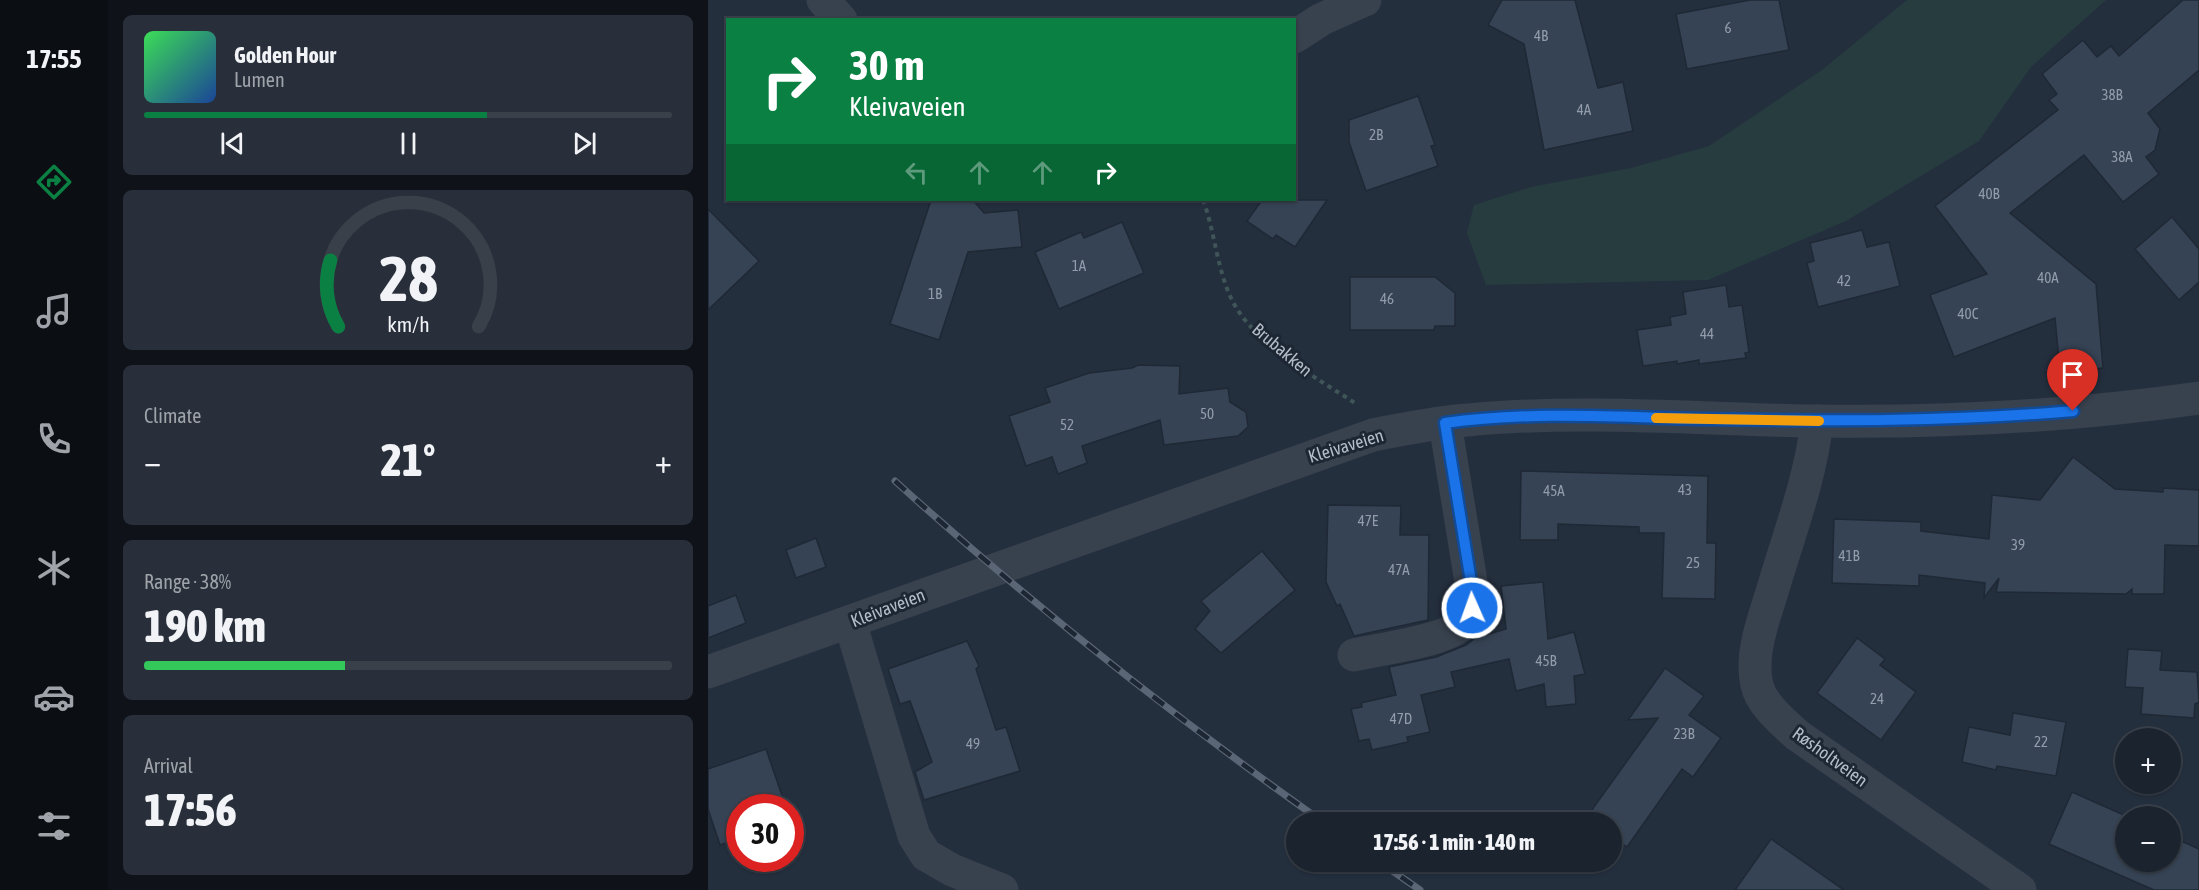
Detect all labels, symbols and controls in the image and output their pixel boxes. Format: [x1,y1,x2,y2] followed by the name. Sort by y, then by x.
[1724,19,1732,36] house number: 6
[1534,27,1548,44] house number: 4B
[849,41,924,89] text: 30 m
[234,42,336,68] text: Golden Hour
[750,42,828,120] icon: right
[26,43,82,74] text: 17:55
[234,68,285,91] text: Lumen
[2101,86,2123,103] house number: 38B
[849,91,966,122] text: Kleivaveien
[1577,101,1592,118] house number: 4A
[1369,126,1383,143] house number: 2B
[216,127,249,160] icon: previous
[392,127,425,160] icon: pause
[568,127,601,160] icon: next
[2111,148,2133,165] house number: 38A
[900,156,933,189] icon: left
[963,156,996,189] icon: ahead
[1026,156,1059,189] icon: ahead
[1089,156,1122,189] icon: right
[33,161,75,203] icon: directions
[1978,185,2000,202] house number: 40B
[379,243,437,314] text: 28
[1072,257,1087,274] house number: 1A
[2037,269,2059,286] house number: 40A
[1837,272,1851,289] house number: 42
[928,285,942,302] house number: 1B
[33,290,75,332] icon: music
[1380,290,1394,307] house number: 46
[1958,305,1979,322] house number: 40C
[387,312,429,337] text: km/h
[1248,318,1317,381] street label: Brubakken
[1700,325,1714,342] house number: 44
[2047,349,2098,411] pin
[2056,358,2089,391] icon: arrive
[144,404,201,427] text: Climate
[1200,405,1214,422] house number: 50
[1060,416,1074,433] house number: 52
[33,418,75,460] icon: phone
[1306,424,1386,467] street label: Kleivaveien
[381,434,435,486] text: 21°
[144,442,161,480] text: −
[655,442,672,480] text: +
[1678,481,1692,498] house number: 43
[1543,482,1565,499] house number: 45A
[1358,512,1379,529] house number: 47E
[2011,536,2025,553] house number: 39
[33,547,75,589] icon: climate
[1838,547,1860,564] house number: 41B
[1686,554,1700,571] house number: 25
[1388,561,1410,578] house number: 47A
[144,570,231,593] text: Range · 38%
[1440,576,1504,640] position arrow
[848,584,928,631] street label: Kleivaveien
[144,600,266,652] text: 190 km
[1535,652,1557,669] house number: 45B
[33,676,75,718] icon: car
[1870,690,1884,707] house number: 24
[1390,710,1412,727] house number: 47D
[1789,722,1872,791] street label: Røsholtveien
[1673,725,1695,742] house number: 23B
[2115,728,2181,872] map controls
[2115,728,2181,794] button: +
[2034,733,2048,750] house number: 22
[966,735,980,752] house number: 49
[144,754,193,777] text: Arrival
[144,784,237,836] text: 17:56
[726,794,804,872] speed limit sign: 30
[33,805,75,847] icon: filters
[2115,806,2181,872] button: −
[1373,829,1535,855] text: 17:56 · 1 min · 140 m

